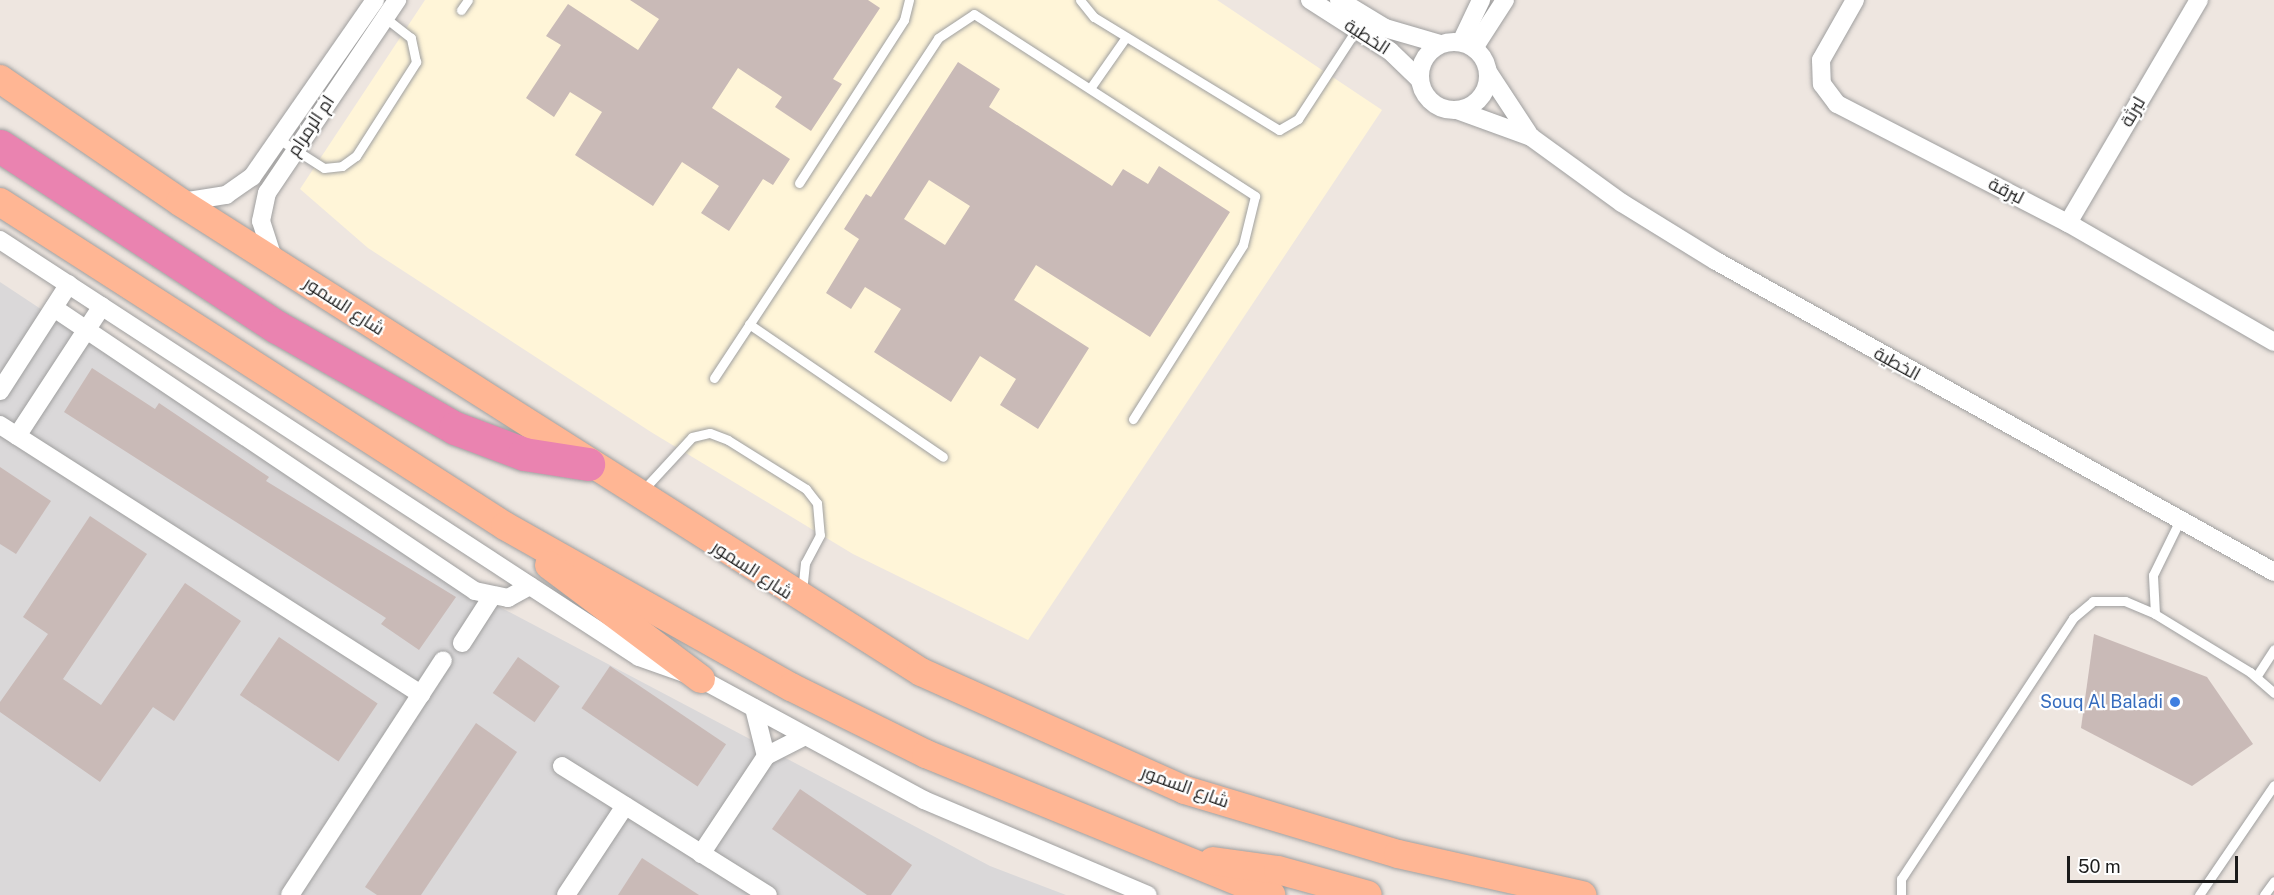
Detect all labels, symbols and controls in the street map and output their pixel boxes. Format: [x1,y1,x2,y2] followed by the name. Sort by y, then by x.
[1340,14,1394,60] street label: الخطية
[283,91,339,161] street label: ام الرمرام
[2116,93,2150,131] street label: لبرثة
[1985,173,2027,209] street label: لبرقة
[300,272,388,340] street label: شارع السمور
[1870,342,1924,386] street label: الخطية
[708,536,796,604] street label: شارع السمور
[2040,691,2163,713] place label: Souq Al Baladi
[2168,695,2182,709] marker: Souq Al Baladi
[1138,761,1232,813] street label: شارع السمور
[2070,844,2241,882] scale bar
[2078,856,2121,877] text: 50 m

